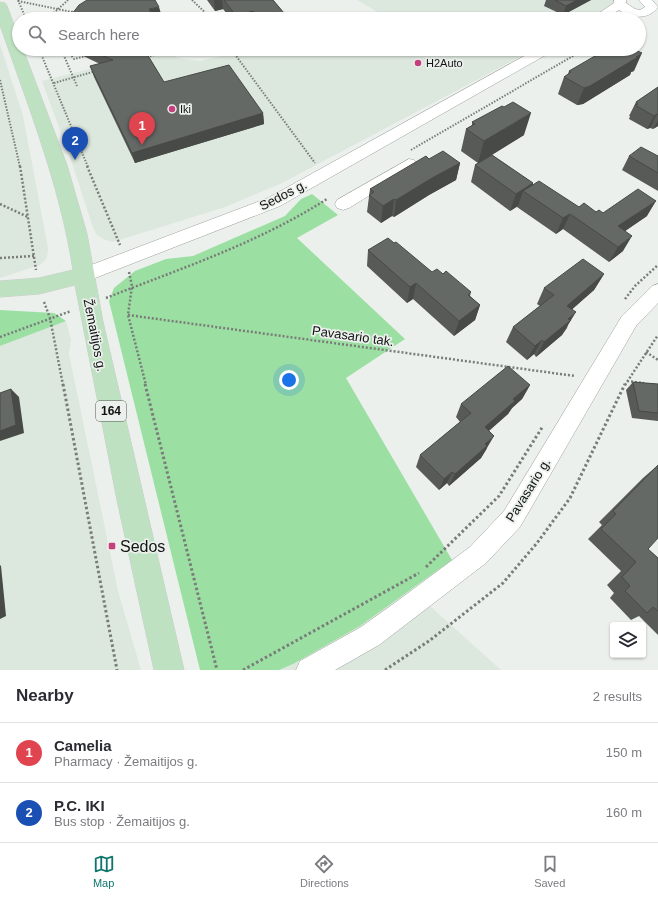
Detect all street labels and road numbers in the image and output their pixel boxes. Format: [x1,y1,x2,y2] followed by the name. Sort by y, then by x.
[257,177,309,213] street label: Sedos g.
[81,297,109,373] street label: Žemaitijos g.
[311,323,395,349] street label: Pavasario tak.
[96,401,126,421] road number: 164
[502,455,554,525] street label: Pavasario g.

